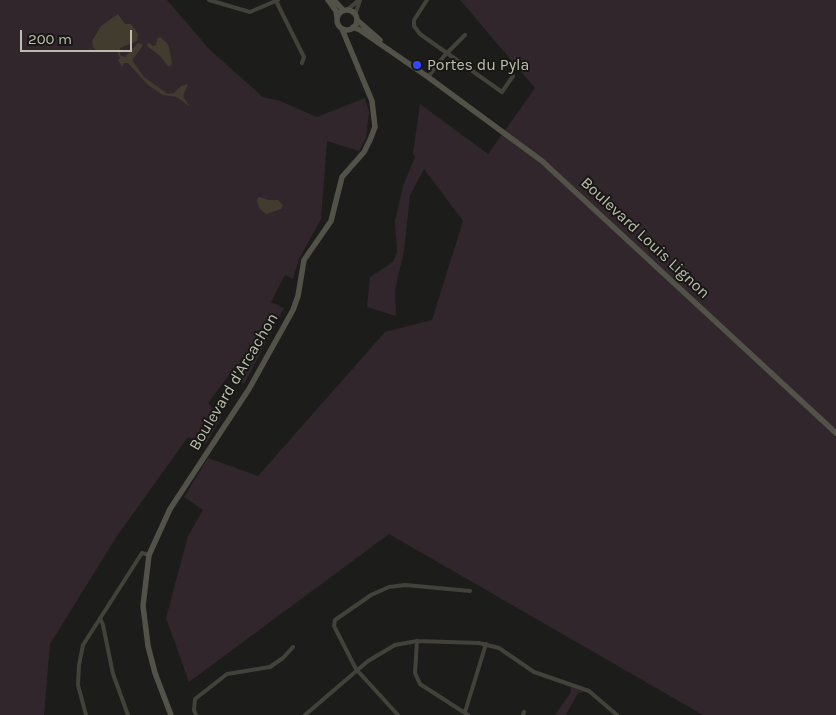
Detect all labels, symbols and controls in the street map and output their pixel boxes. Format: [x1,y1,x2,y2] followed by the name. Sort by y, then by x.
[22,20,135,52] scale bar
[28,30,72,48] text: 200 m
[427,55,529,75] place label: Portes du Pyla
[411,59,423,71] marker: Portes du Pyla
[577,173,713,303] street label: Boulevard Louis Lignon
[185,310,283,454] street label: Boulevard d'Arcachon

